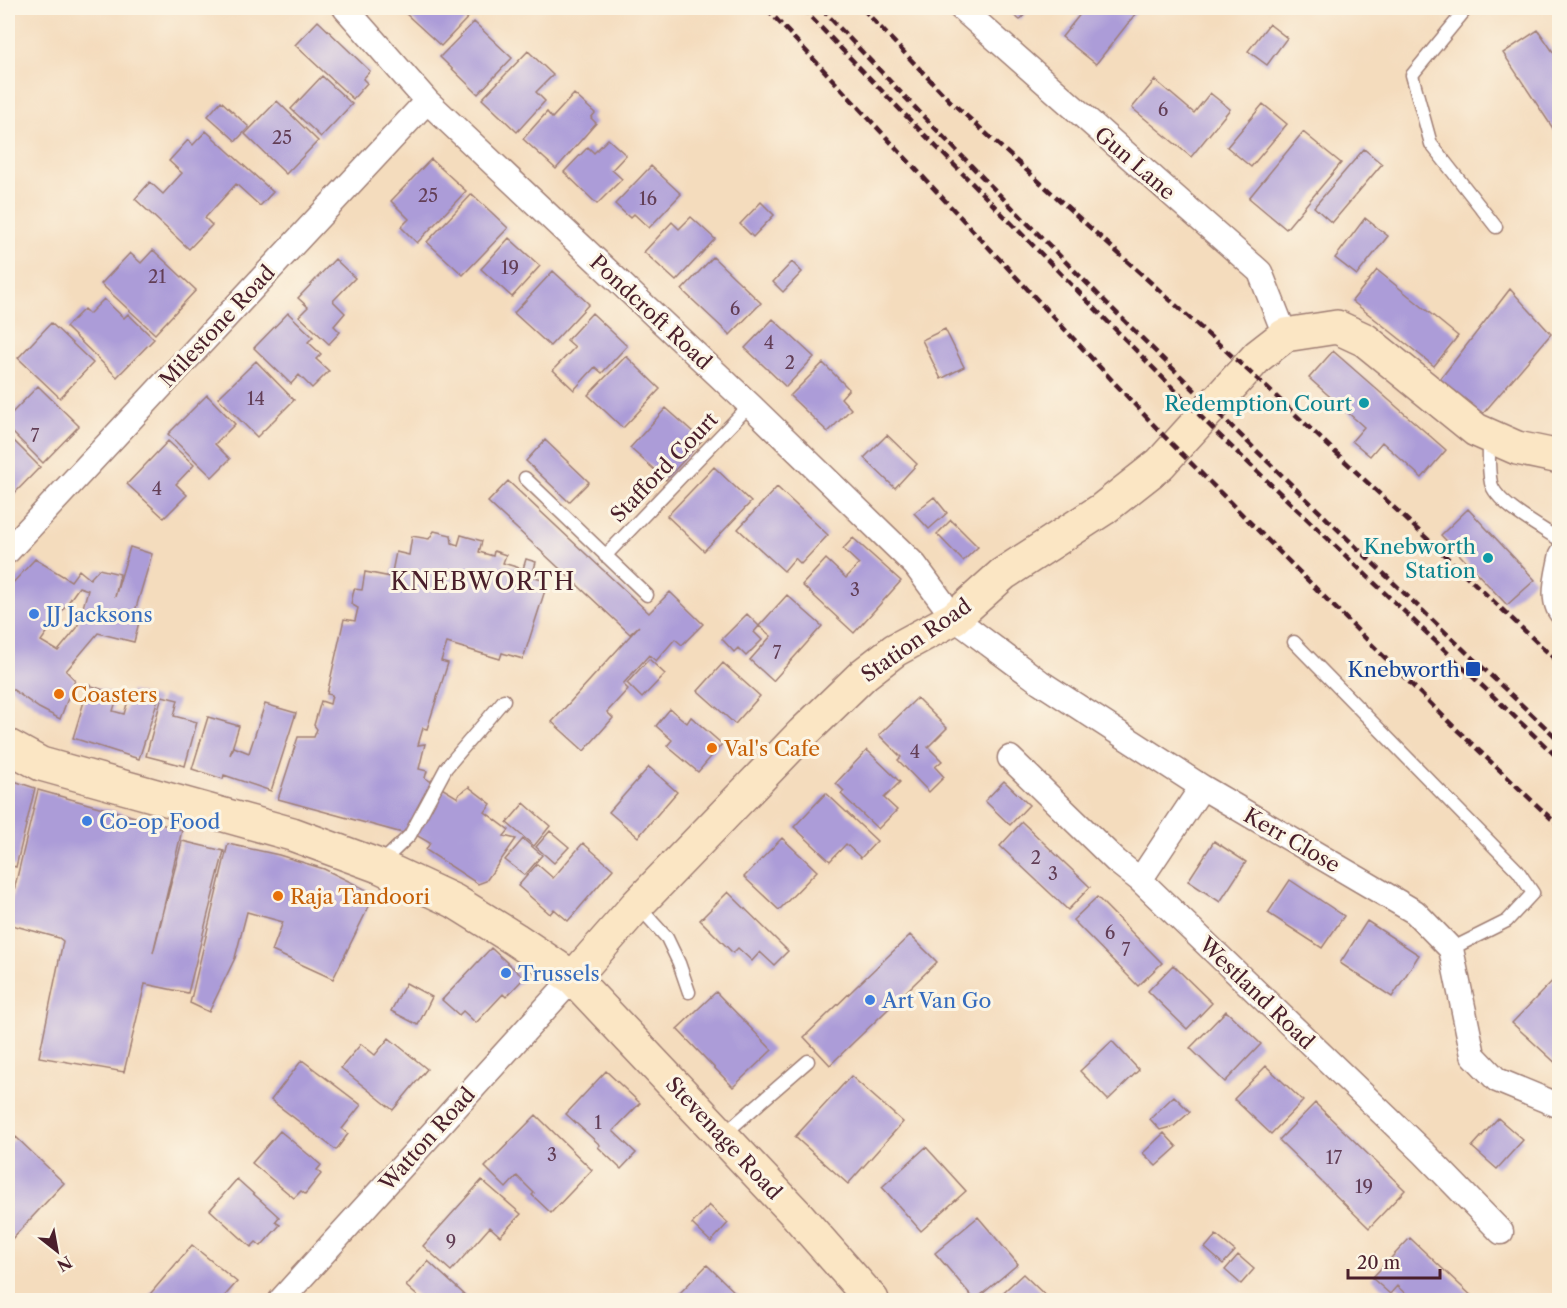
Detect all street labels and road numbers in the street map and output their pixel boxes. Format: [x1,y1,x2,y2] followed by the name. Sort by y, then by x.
[1090,121,1180,205] street label: Gun Lane
[585,249,717,375] street label: Pondcroft Road
[154,260,280,392] street label: Milestone Road
[605,406,723,527] street label: Stafford Court
[856,593,976,687] street label: Station Road
[1240,803,1344,877] street label: Kerr Close
[1194,931,1320,1054] street label: Westland Road
[661,1072,787,1205] street label: Stevenage Road
[373,1082,480,1197] street label: Watton Road

